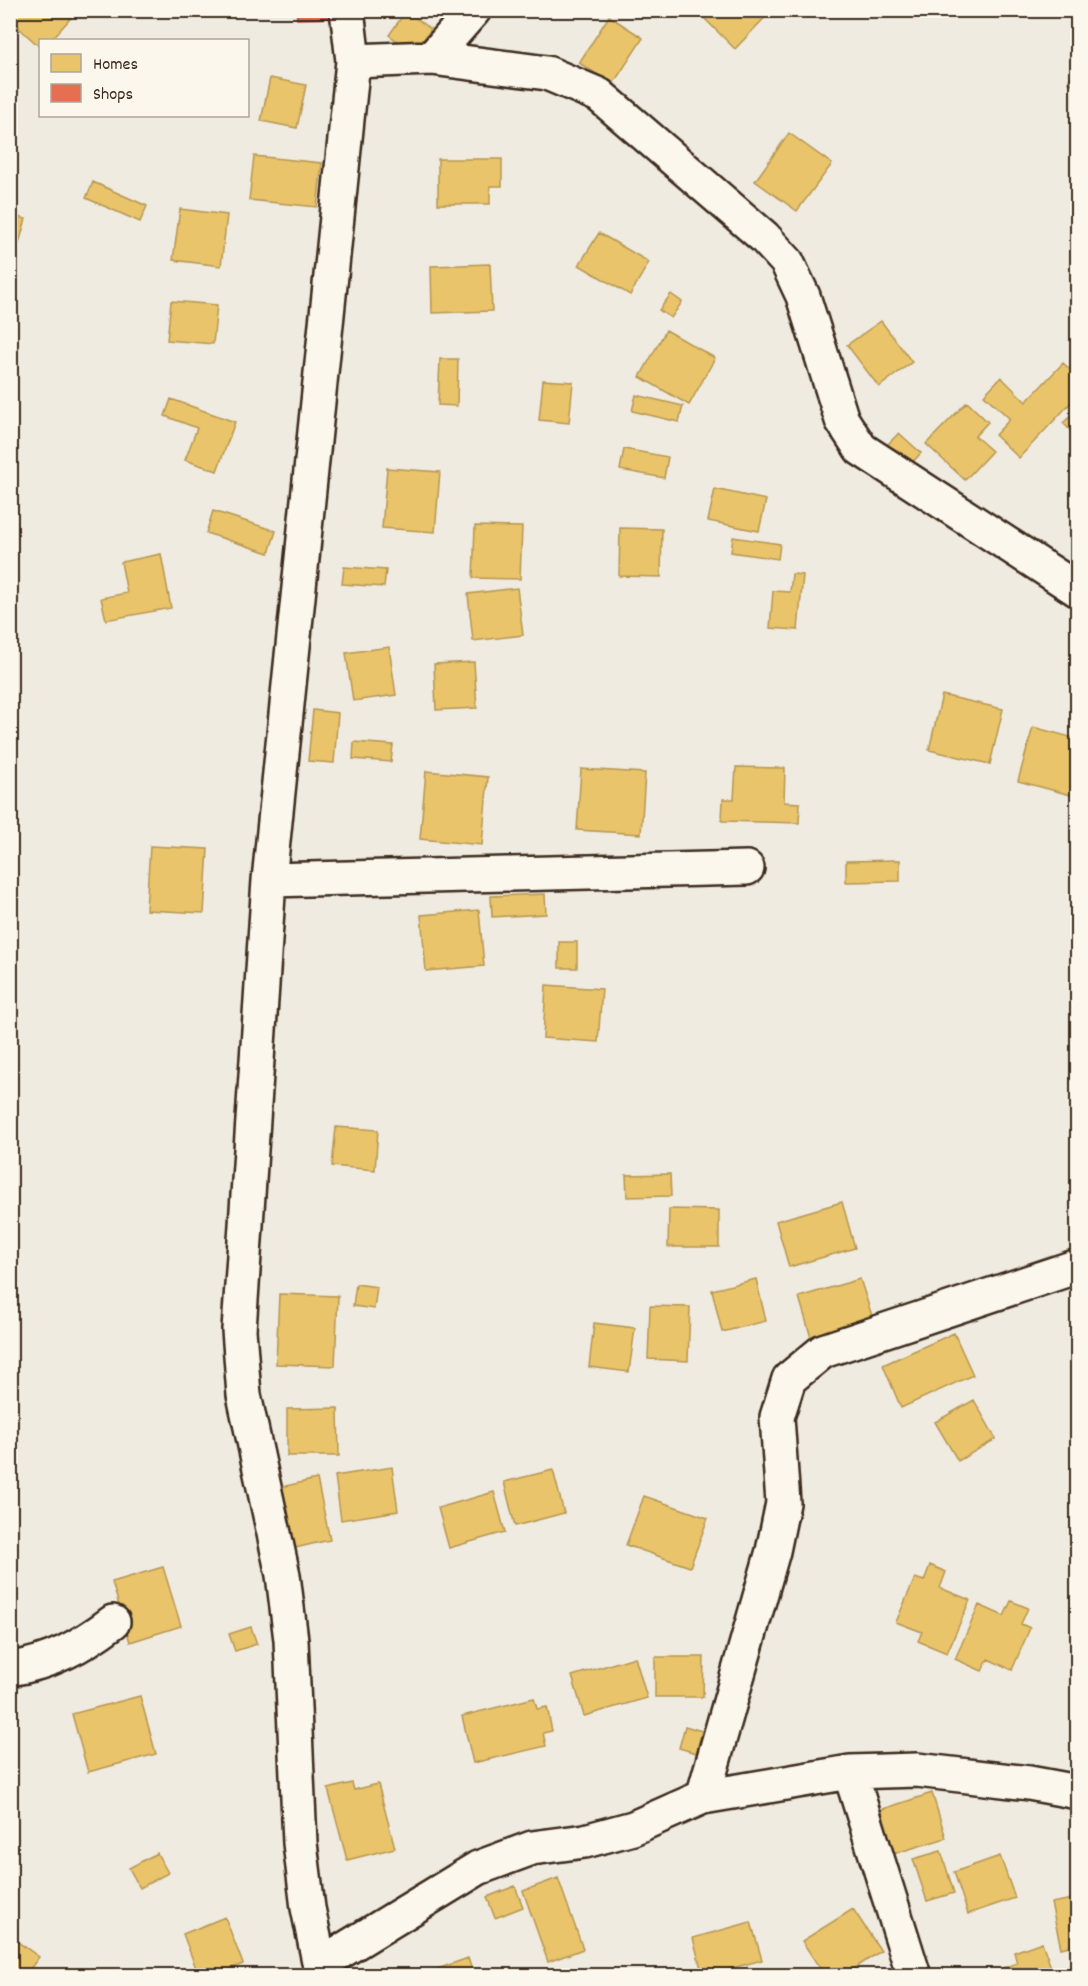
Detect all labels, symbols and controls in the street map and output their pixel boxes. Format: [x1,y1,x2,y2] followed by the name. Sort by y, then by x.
[39,39,249,117] legend
[93,53,138,78] text: Homes
[93,83,133,108] text: Shops

